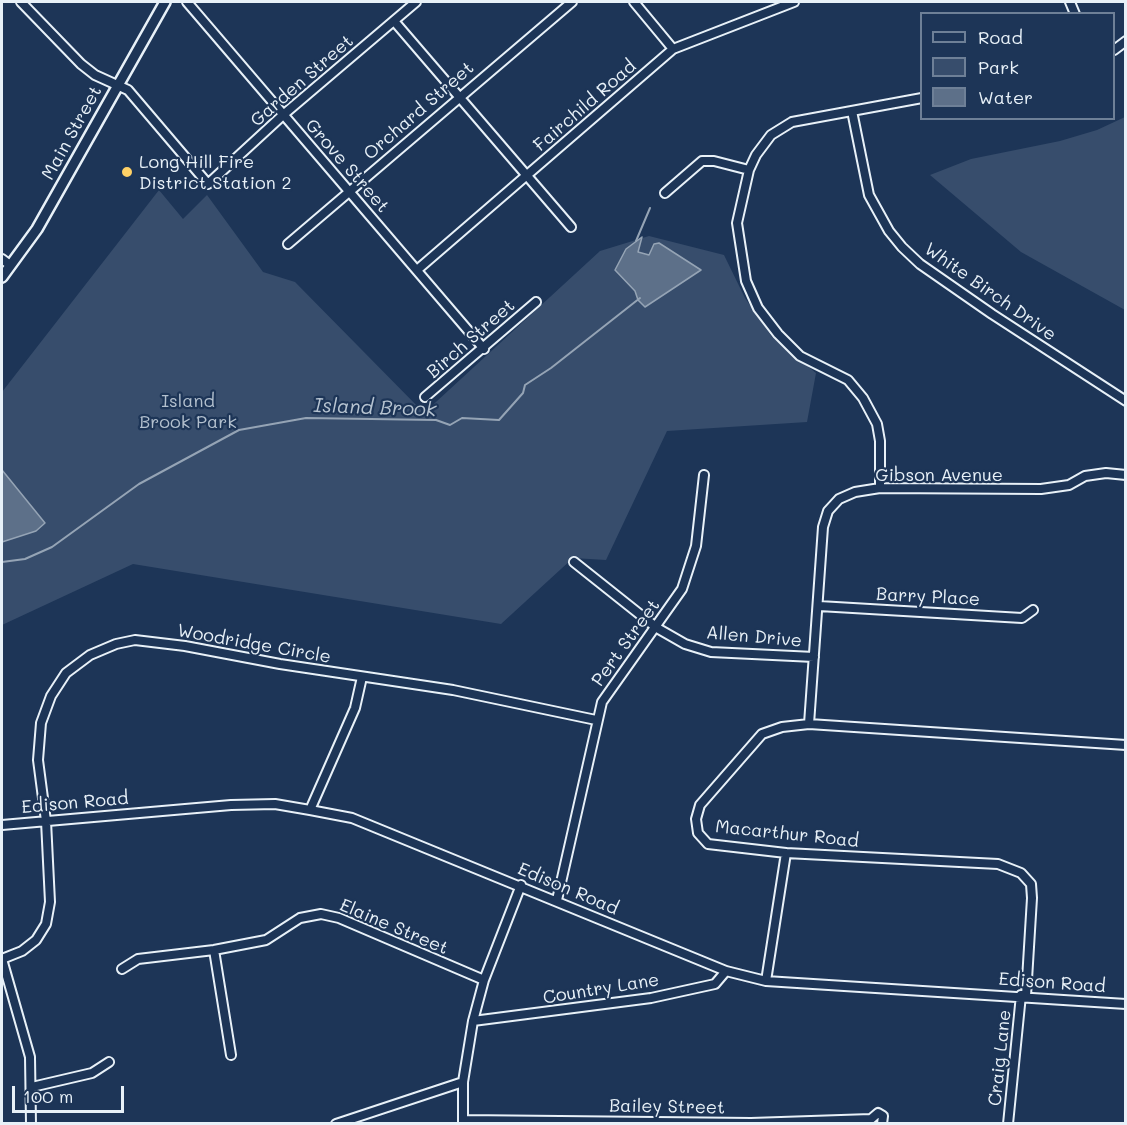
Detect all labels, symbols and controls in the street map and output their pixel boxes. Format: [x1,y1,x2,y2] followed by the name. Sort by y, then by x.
[920,12,1115,120] legend
[978,25,1023,49] text: Road
[246,30,358,132] street label: Garden Street
[978,55,1019,79] text: Park
[529,56,641,156] street label: Fairchild Road
[360,57,478,165] street label: Orchard Street
[37,82,107,184] street label: Main Street
[978,85,1033,109] text: Water
[301,115,393,217] street label: Grove Street
[139,151,291,194] place label: Long Hill Fire District Station 2
[120,165,134,179] marker: Long Hill Fire District Station 2
[920,238,1060,346] street label: White Birch Drive
[423,295,519,383] street label: Birch Street
[139,390,237,432] park label: Island Brook Park
[313,394,437,422] water label: Island Brook
[875,464,1003,486] street label: Gibson Avenue
[875,583,981,611] street label: Barry Place
[587,595,665,691] street label: Pert Street
[176,620,332,668] street label: Woodridge Circle
[705,622,803,652] street label: Allen Drive
[21,788,129,818] street label: Edison Road
[714,816,860,852] street label: Macarthur Road
[514,858,622,920] street label: Edison Road
[337,894,451,960] street label: Elaine Street
[998,968,1106,998] street label: Edison Road
[541,969,661,1009] street label: Country Lane
[984,1009,1016,1107] street label: Craig Lane
[15,1074,128,1112] scale bar
[23,1084,73,1108] text: 100 m
[609,1095,725,1119] street label: Bailey Street

